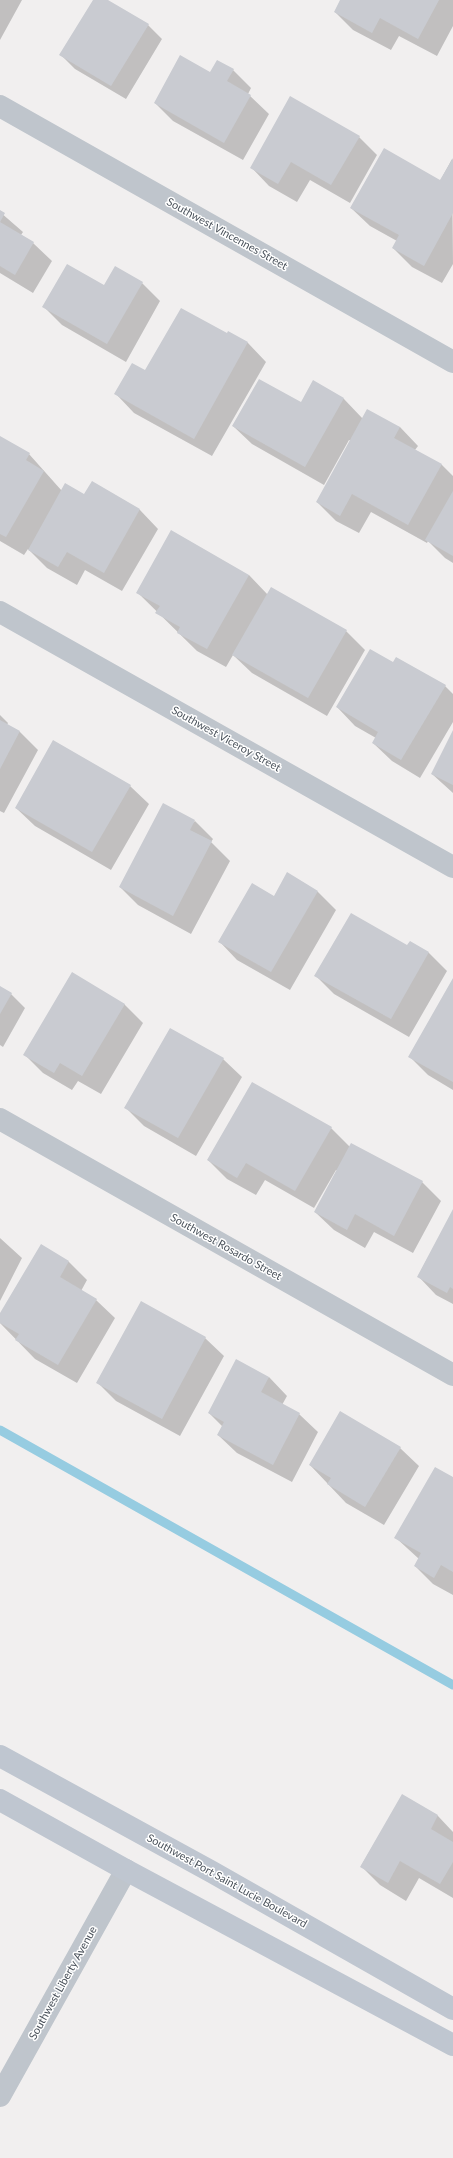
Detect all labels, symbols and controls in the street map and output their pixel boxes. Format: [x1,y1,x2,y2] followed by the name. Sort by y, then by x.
[164,195,290,273] street label: Southwest Vincennes Street
[169,704,283,774] street label: Southwest Viceroy Street
[168,1211,284,1283] street label: Southwest Rosardo Street
[145,1831,309,1931] street label: Southwest Port Saint Lucie Boulevard
[26,1924,100,2042] street label: Southwest Liberty Avenue

